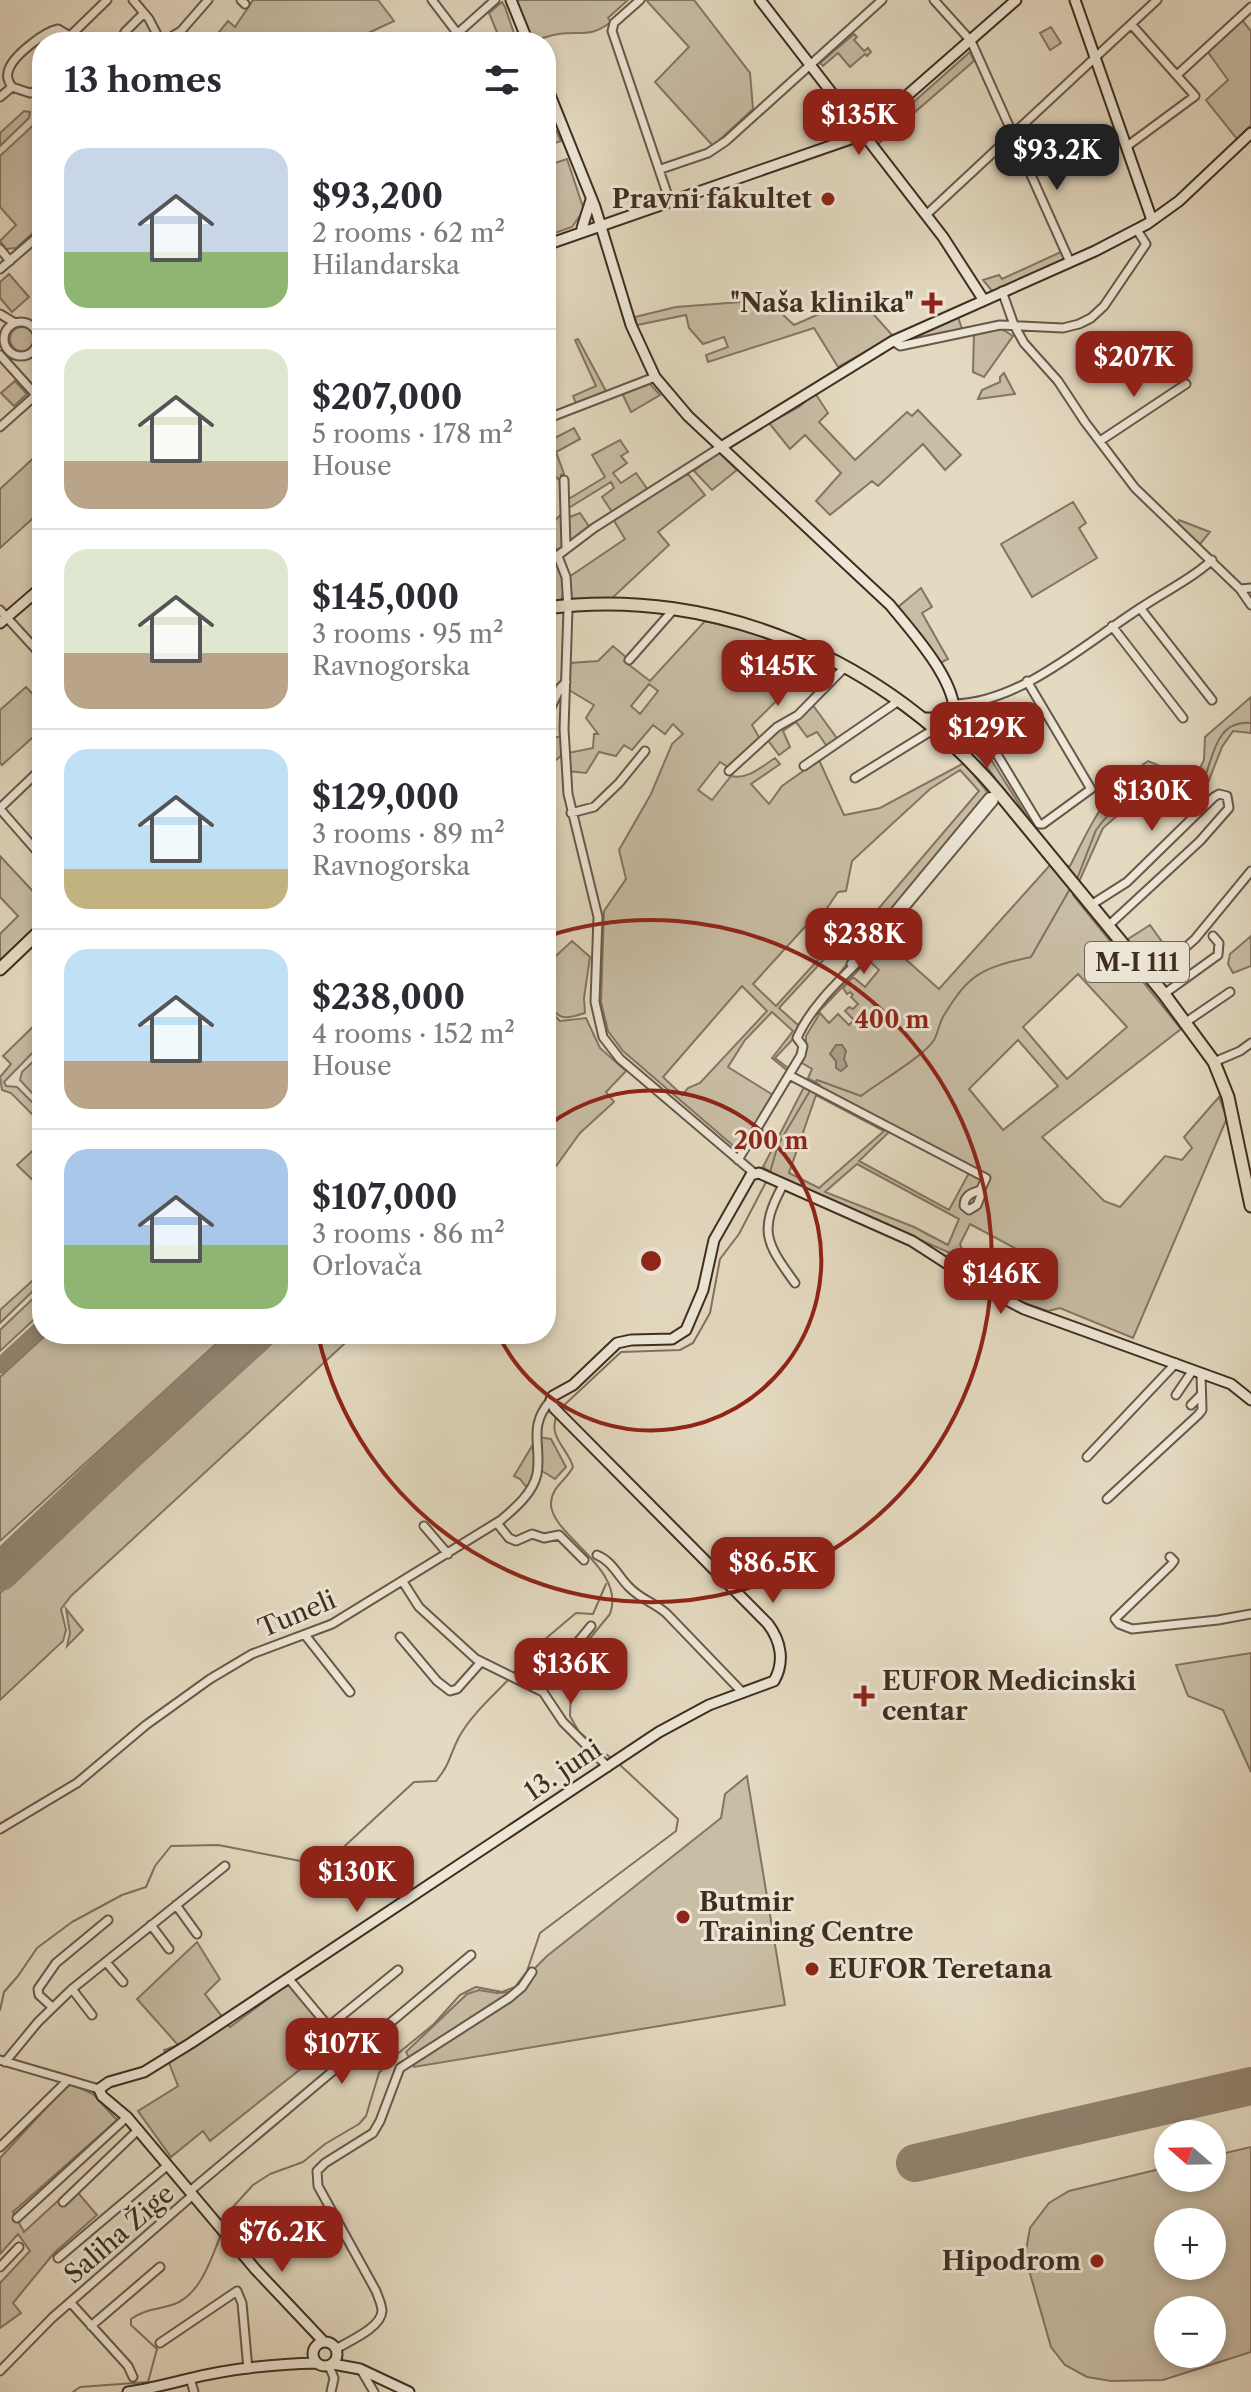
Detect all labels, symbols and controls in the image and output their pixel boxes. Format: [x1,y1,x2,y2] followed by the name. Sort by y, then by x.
[480,58,524,102] icon: filters
[64,59,222,101] text: 13 homes
[803,89,915,157] pin: $135K
[821,99,897,131] text: $135K
[992,124,1122,192] pin: $93.2K
[1013,134,1101,166] text: $93.2K
[312,175,443,217] text: $93,200
[128,180,224,276] icon: home
[612,183,813,215] place label: Pravni fakultet
[819,190,837,208] marker: Pravni fakultet
[312,217,505,249] text: 2 rooms · 62 m²
[312,249,460,281] text: Hilandarska
[730,287,914,319] place label: "Naša klinika"
[921,292,943,314] marker: "Naša klinika"
[1078,331,1190,399] pin: $207K
[1094,341,1174,373] text: $207K
[312,376,463,418] text: $207,000
[128,381,224,477] icon: home
[312,418,513,450] text: 5 rooms · 178 m²
[312,450,392,482] text: House
[312,576,459,618] text: $145,000
[128,581,224,677] icon: home
[312,618,504,650] text: 3 rooms · 95 m²
[722,640,834,708] pin: $145K
[312,650,470,682] text: Ravnogorska
[740,650,816,682] text: $145K
[931,702,1043,770] pin: $129K
[948,712,1026,744] text: $129K
[1096,765,1208,833] pin: $130K
[1113,775,1191,807] text: $130K
[312,776,459,818] text: $129,000
[128,781,224,877] icon: home
[312,818,505,850] text: 3 rooms · 89 m²
[312,850,470,882] text: Ravnogorska
[808,908,920,976] pin: $238K
[823,918,905,950] text: $238K
[1085,942,1189,982] road number: M-I 111
[312,976,465,1018] text: $238,000
[128,981,224,1077] icon: home
[855,1005,929,1034] text: 400 m
[312,1018,515,1050] text: 4 rooms · 152 m²
[312,1050,392,1082] text: House
[734,1126,808,1155] text: 200 m
[312,1176,457,1218] text: $107,000
[128,1181,224,1277] icon: home
[312,1218,505,1250] text: 3 rooms · 86 m²
[637,1247,665,1275] centre of rings
[945,1248,1057,1316] pin: $146K
[312,1250,422,1282] text: Orlovača
[962,1258,1040,1290] text: $146K
[708,1537,838,1605] pin: $86.5K
[729,1547,817,1579] text: $86.5K
[253,1583,341,1645] street label: Tuneli
[515,1638,627,1706] pin: $136K
[532,1648,610,1680] text: $136K
[882,1665,1136,1727] place label: EUFOR Medicinski centar
[853,1685,875,1707] marker: EUFOR Medicinski centar
[518,1732,608,1807] street label: 13. juni
[301,1846,413,1914] pin: $130K
[318,1856,396,1888] text: $130K
[699,1886,914,1948] place label: Butmir Training Centre
[674,1908,692,1926] marker: Butmir Training Centre
[828,1953,1053,1985] place label: EUFOR Teretana
[803,1960,821,1978] marker: EUFOR Teretana
[286,2018,398,2086] pin: $107K
[304,2028,380,2060] text: $107K
[1154,2120,1226,2192] north arrow
[1154,2120,1226,2368] map controls
[57,2177,180,2290] street label: Saliha Žige
[217,2206,347,2274] pin: $76.2K
[1154,2208,1226,2280] button: +
[239,2216,325,2248] text: $76.2K
[942,2245,1081,2277] place label: Hipodrom
[1088,2252,1106,2270] marker: Hipodrom
[1154,2296,1226,2368] button: −

